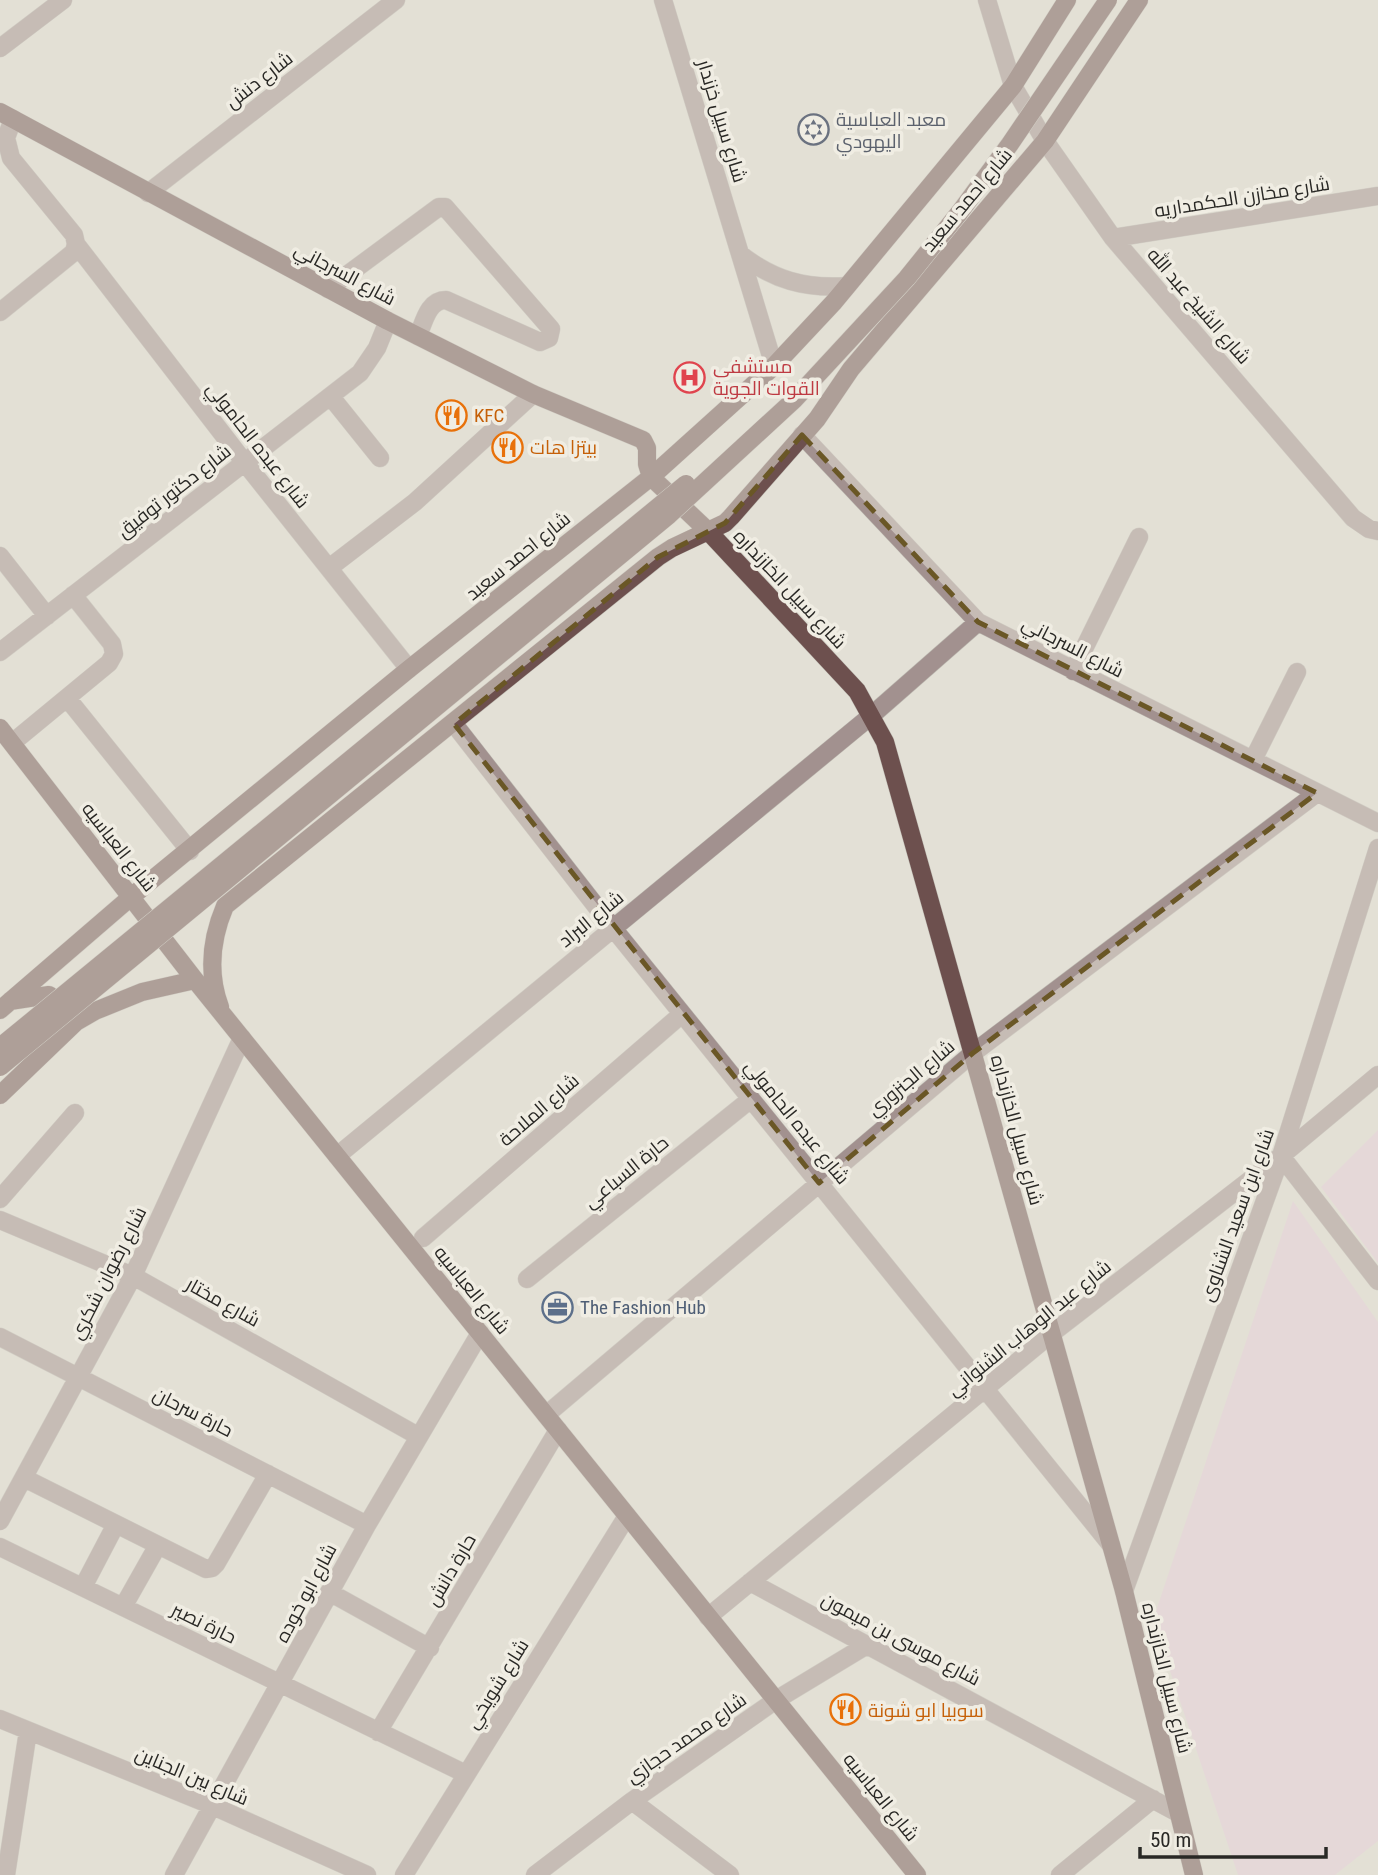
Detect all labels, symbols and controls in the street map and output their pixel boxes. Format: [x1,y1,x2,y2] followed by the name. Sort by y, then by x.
[221,47,298,115] street label: شارع دنش
[690,56,752,186] street label: شارع سبيل خزندار
[836,108,946,156] place label: معبد العباسية اليهودي
[796,113,830,147] synagogue icon: معبد العباسية اليهودي
[917,144,1018,258] street label: شارع احمد سعيد
[1153,172,1332,224] street label: شارع مخازن الحكمداريه
[289,238,400,313] street label: شارع السرجاني
[1141,243,1256,370] street label: شارع الشيخ عبد الله
[713,355,820,400] place label: مستشفى القوات الجوية
[673,360,707,394] hospital icon: مستشفى القوات الجوية
[199,377,314,514] street label: شارع عبده الحامولي
[434,398,468,432] restaurant icon: KFC
[474,404,504,427] place label: KFC
[490,430,524,464] restaurant icon: بيتزا هات
[530,436,597,459] place label: بيتزا هات
[112,439,237,544] street label: شارع دكتور توفيق
[461,507,576,607] street label: شارع احمد سعيد
[727,525,851,655] street label: شارع سبيل الخازنداره
[1017,612,1128,685] street label: شارع السرجاني
[75,798,161,897] street label: شارع العباسيه
[554,886,629,954] street label: شارع البراد
[863,1035,961,1123] street label: شارع الجنزوري
[984,1052,1048,1208] street label: شارع سبيل الخازنداره
[737,1055,854,1191] street label: شارع عبده الحامولي
[494,1069,585,1153] street label: شارع الملاحة
[1195,1125,1281,1305] street label: شارع ابن سعيد الشناوى
[579,1131,675,1216] street label: حارة السباعي
[65,1203,154,1345] street label: شارع رضوان شكري
[428,1241,515,1340] street label: شارع العباسيه
[942,1255,1117,1404] street label: شارع عبد الوهاب الشنواني
[180,1272,264,1333] street label: شارع مختار
[540,1290,574,1324] office icon: The Fashion Hub
[580,1296,706,1319] place label: The Fashion Hub
[149,1382,237,1442] street label: حارة سرحان
[421,1530,481,1610] street label: حارة دانش
[270,1540,343,1647] street label: شارع ابو خوده
[817,1587,984,1692] street label: شارع موسى بن ميمون
[167,1597,240,1648] street label: حارة نصير
[1135,1600,1197,1756] street label: شارع سبيل الخازنداره
[460,1635,536,1735] street label: شارع شويخي
[621,1688,752,1791] street label: شارع محمد حجازي
[828,1693,862,1727] restaurant icon: سوبيا ابو شونة
[868,1699,984,1722] place label: سوبيا ابو شونة
[131,1742,252,1812] street label: شارع بين الجناين
[837,1748,924,1847] street label: شارع العباسيه
[1140,1815,1326,1859] scale bar
[1150,1828,1191,1852] text: 50 m

